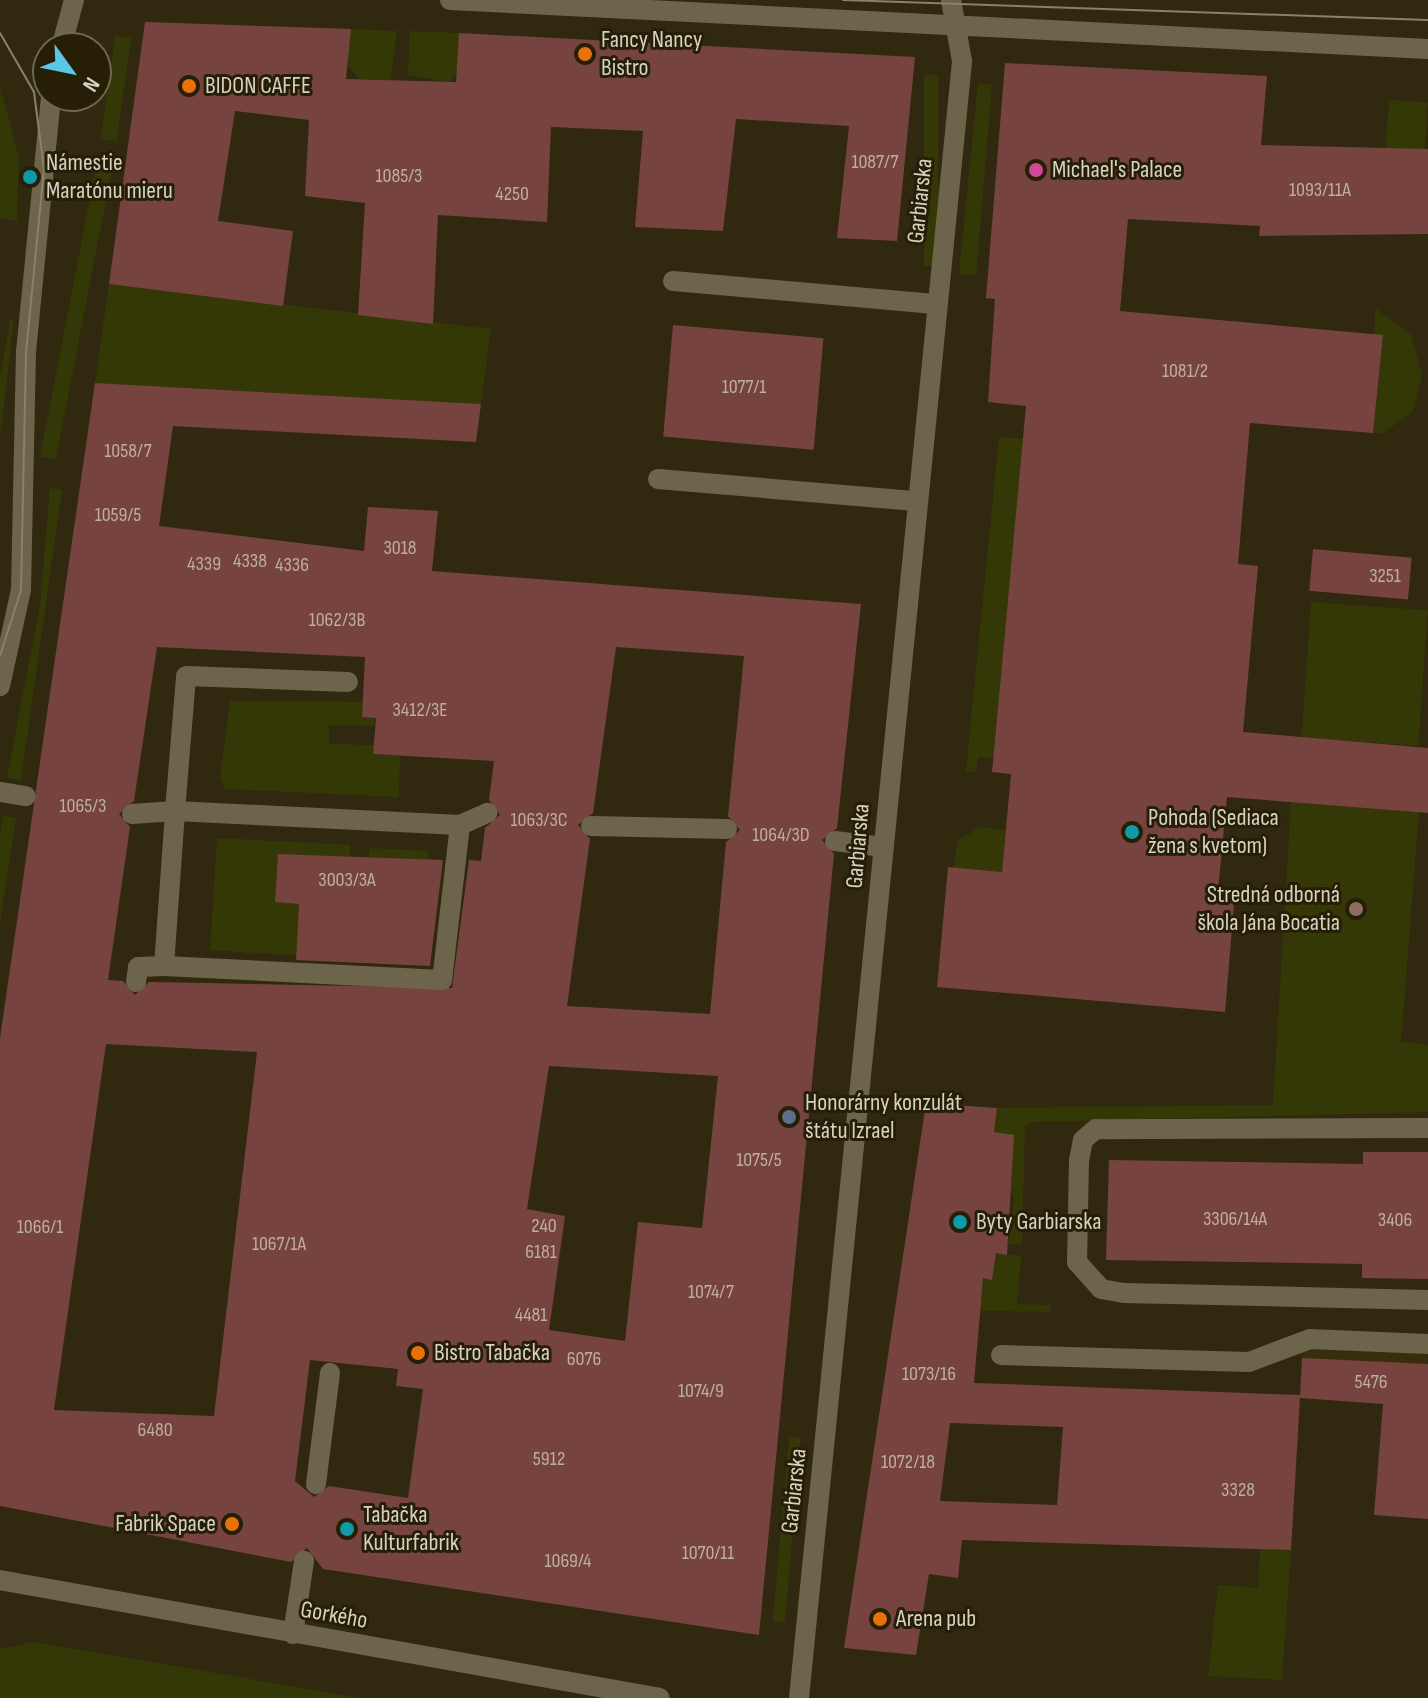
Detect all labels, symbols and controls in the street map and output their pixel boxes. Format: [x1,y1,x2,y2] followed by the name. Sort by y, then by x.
[601,26,702,82] place label: Fancy Nancy Bistro
[32,32,112,112] north arrow
[576,45,594,63] marker: Fancy Nancy Bistro
[76,72,105,97] text: N
[205,72,311,100] place label: BIDON CAFFE
[180,77,198,95] marker: BIDON CAFFE
[46,149,173,205] place label: Námestie Maratónu mieru
[851,150,899,174] house number: 1087/7
[1052,156,1182,184] place label: Michael's Palace
[901,157,939,245] street label: Garbiarska
[1027,161,1045,179] marker: Michael's Palace
[376,164,422,188] house number: 1085/3
[21,168,39,186] marker: Námestie Maratónu mieru
[1289,178,1351,202] house number: 1093/11A
[495,182,529,206] house number: 4250
[1162,359,1208,383] house number: 1081/2
[722,375,766,399] house number: 1077/1
[104,439,152,463] house number: 1058/7
[95,503,141,527] house number: 1059/5
[383,536,417,560] house number: 3018
[233,549,267,573] house number: 4338
[187,552,221,576] house number: 4339
[275,553,309,577] house number: 4336
[1369,564,1401,588] house number: 3251
[309,608,365,632] house number: 1062/3B
[392,698,448,722] house number: 3412/3E
[60,794,106,818] house number: 1065/3
[840,802,876,890] street label: Garbiarska
[1148,804,1279,860] place label: Pohoda (Sediaca žena s kvetom)
[511,808,567,832] house number: 1063/3C
[752,823,810,847] house number: 1064/3D
[1123,823,1141,841] marker: Pohoda (Sediaca žena s kvetom)
[318,868,376,892] house number: 3003/3A
[1197,881,1340,937] place label: Stredná odborná škola Jána Bocatia
[1347,900,1365,918] marker: Stredná odborná škola Jána Bocatia
[805,1089,962,1145] place label: Honorárny konzulát štátu Izrael
[780,1108,798,1126] marker: Honorárny konzulát štátu Izrael
[736,1148,782,1172] house number: 1075/5
[1203,1207,1267,1231] house number: 3306/14A
[976,1208,1102,1236] place label: Byty Garbiarska
[1378,1208,1412,1232] house number: 3406
[951,1213,969,1231] marker: Byty Garbiarska
[531,1214,557,1238] house number: 240
[17,1215,63,1239] house number: 1066/1
[252,1232,306,1256] house number: 1067/1A
[525,1240,557,1264] house number: 6181
[688,1280,734,1304] house number: 1074/7
[515,1303,547,1327] house number: 4481
[434,1339,550,1367] place label: Bistro Tabačka
[409,1344,427,1362] marker: Bistro Tabačka
[567,1347,601,1371] house number: 6076
[902,1362,956,1386] house number: 1073/16
[1354,1370,1388,1394] house number: 5476
[678,1379,724,1403] house number: 1074/9
[137,1418,173,1442] house number: 6480
[533,1447,565,1471] house number: 5912
[775,1447,813,1535] street label: Garbiarska
[881,1450,935,1474] house number: 1072/18
[1221,1478,1255,1502] house number: 3328
[363,1501,459,1557] place label: Tabačka Kulturfabrik
[115,1510,216,1538] place label: Fabrik Space
[223,1515,241,1533] marker: Fabrik Space
[338,1520,356,1538] marker: Tabačka Kulturfabrik
[682,1541,734,1565] house number: 1070/11
[545,1549,591,1573] house number: 1069/4
[298,1595,370,1635] street label: Gorkého
[896,1605,976,1633] place label: Arena pub
[871,1610,889,1628] marker: Arena pub

